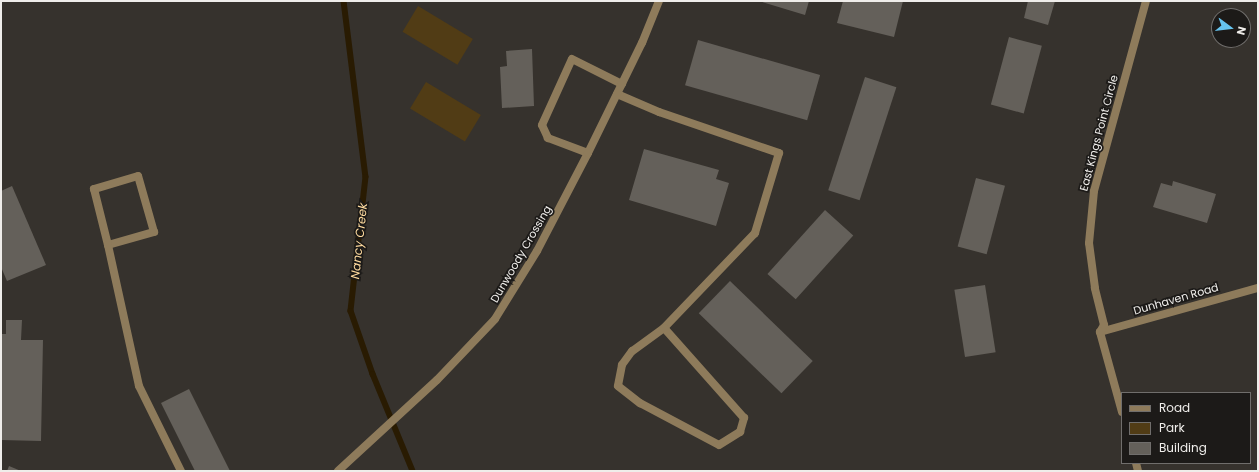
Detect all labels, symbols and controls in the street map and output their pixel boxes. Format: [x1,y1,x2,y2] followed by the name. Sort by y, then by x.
[1211,8,1251,48] north arrow
[1233,25,1250,37] text: N
[1077,73,1121,193] street label: East Kings Point Circle
[348,202,370,280] water label: Nancy Creek
[488,203,554,305] street label: Dunwoody Crossing
[1132,281,1220,317] street label: Dunhaven Road
[1121,392,1251,464] legend
[1159,399,1190,416] text: Road
[1159,419,1185,436] text: Park
[1159,439,1207,456] text: Building

